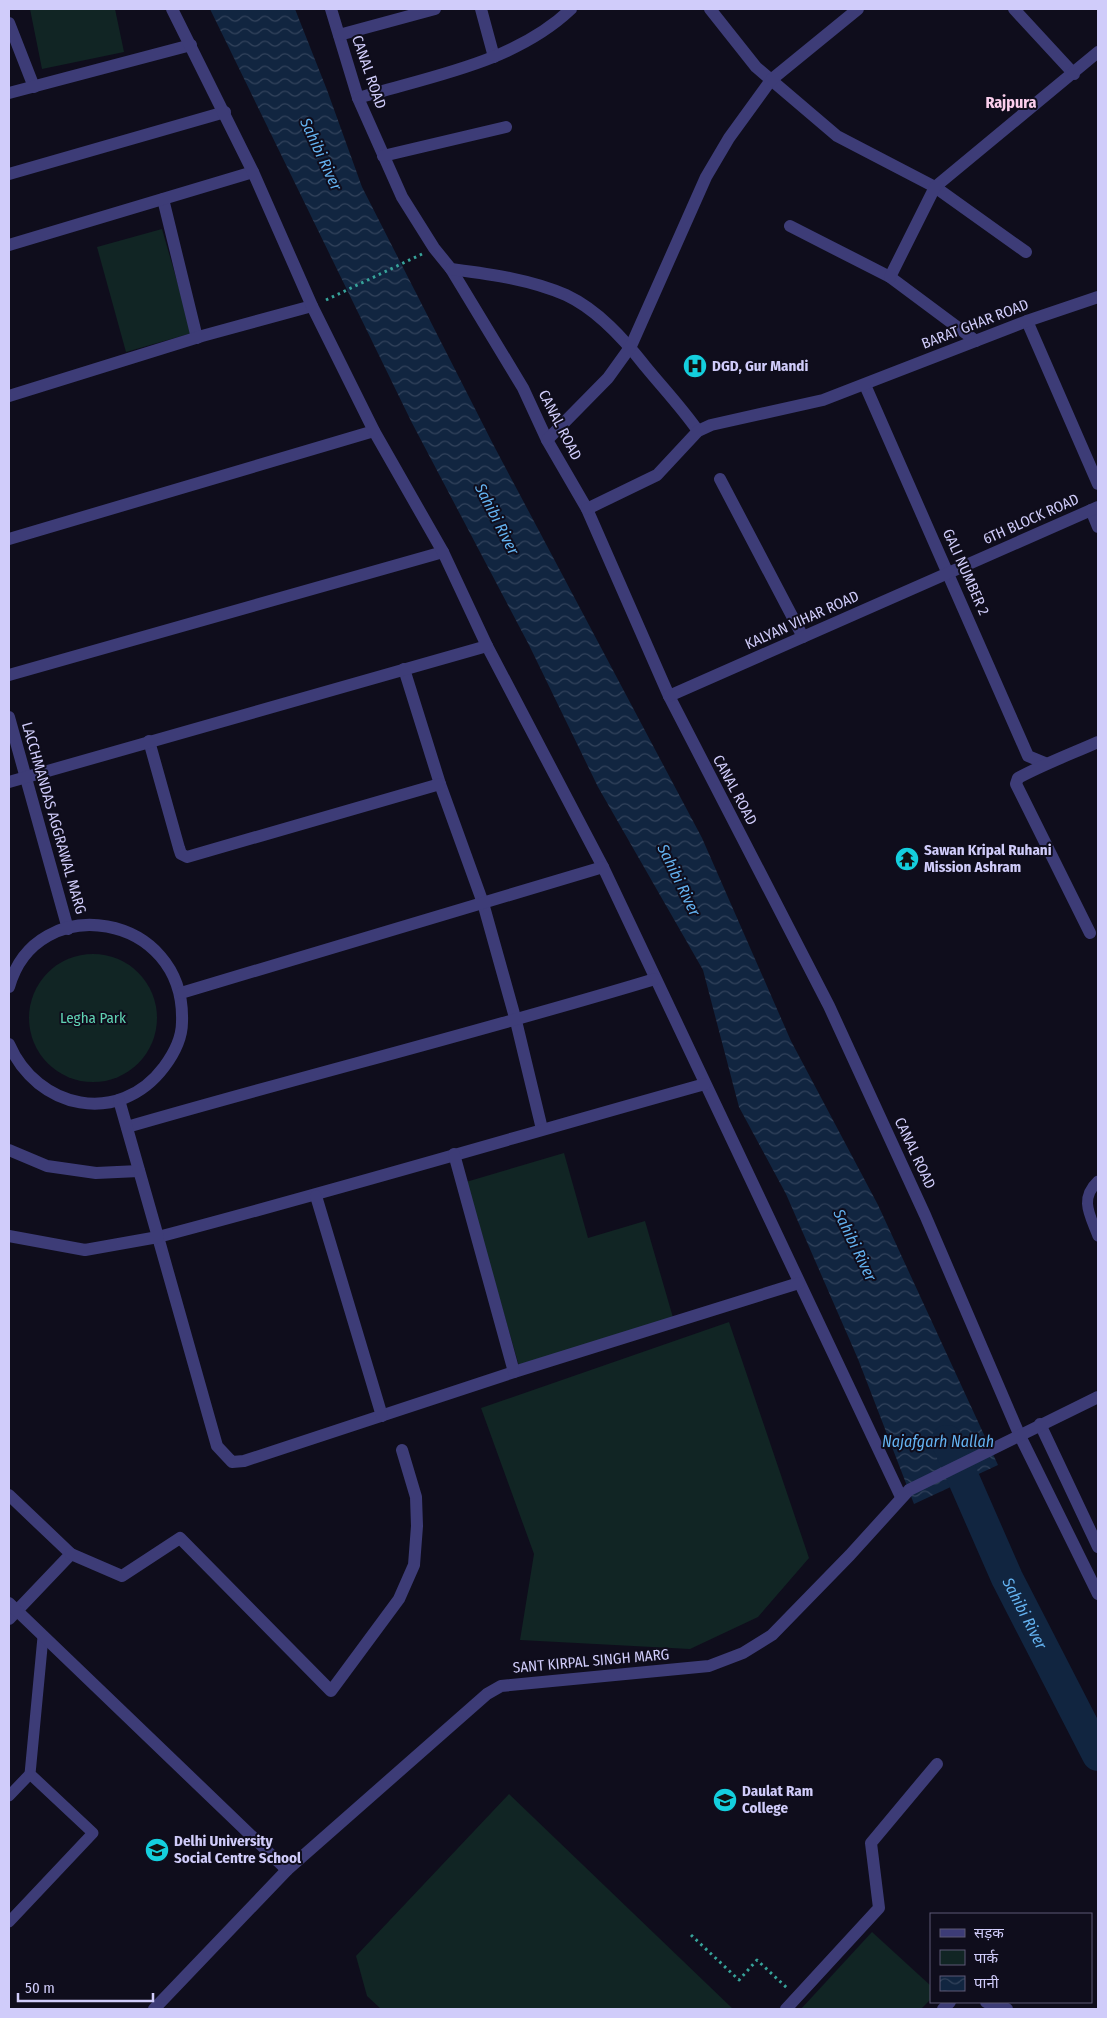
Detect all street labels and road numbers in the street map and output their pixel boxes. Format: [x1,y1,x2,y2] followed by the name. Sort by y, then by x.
[348,33,390,111] street label: CANAL ROAD
[919,295,1031,353] street label: BARAT GHAR ROAD
[535,387,585,463] street label: CANAL ROAD
[980,490,1082,548] street label: 6TH BLOCK ROAD
[939,526,993,618] street label: GALI NUMBER 2
[742,587,862,653] street label: KALYAN VIHAR ROAD
[18,720,90,916] street label: LACCHMANDAS AGGRAWAL MARG
[709,752,761,828] street label: CANAL ROAD
[891,1114,939,1192] street label: CANAL ROAD
[512,1645,670,1677] street label: SANT KIRPAL SINGH MARG

